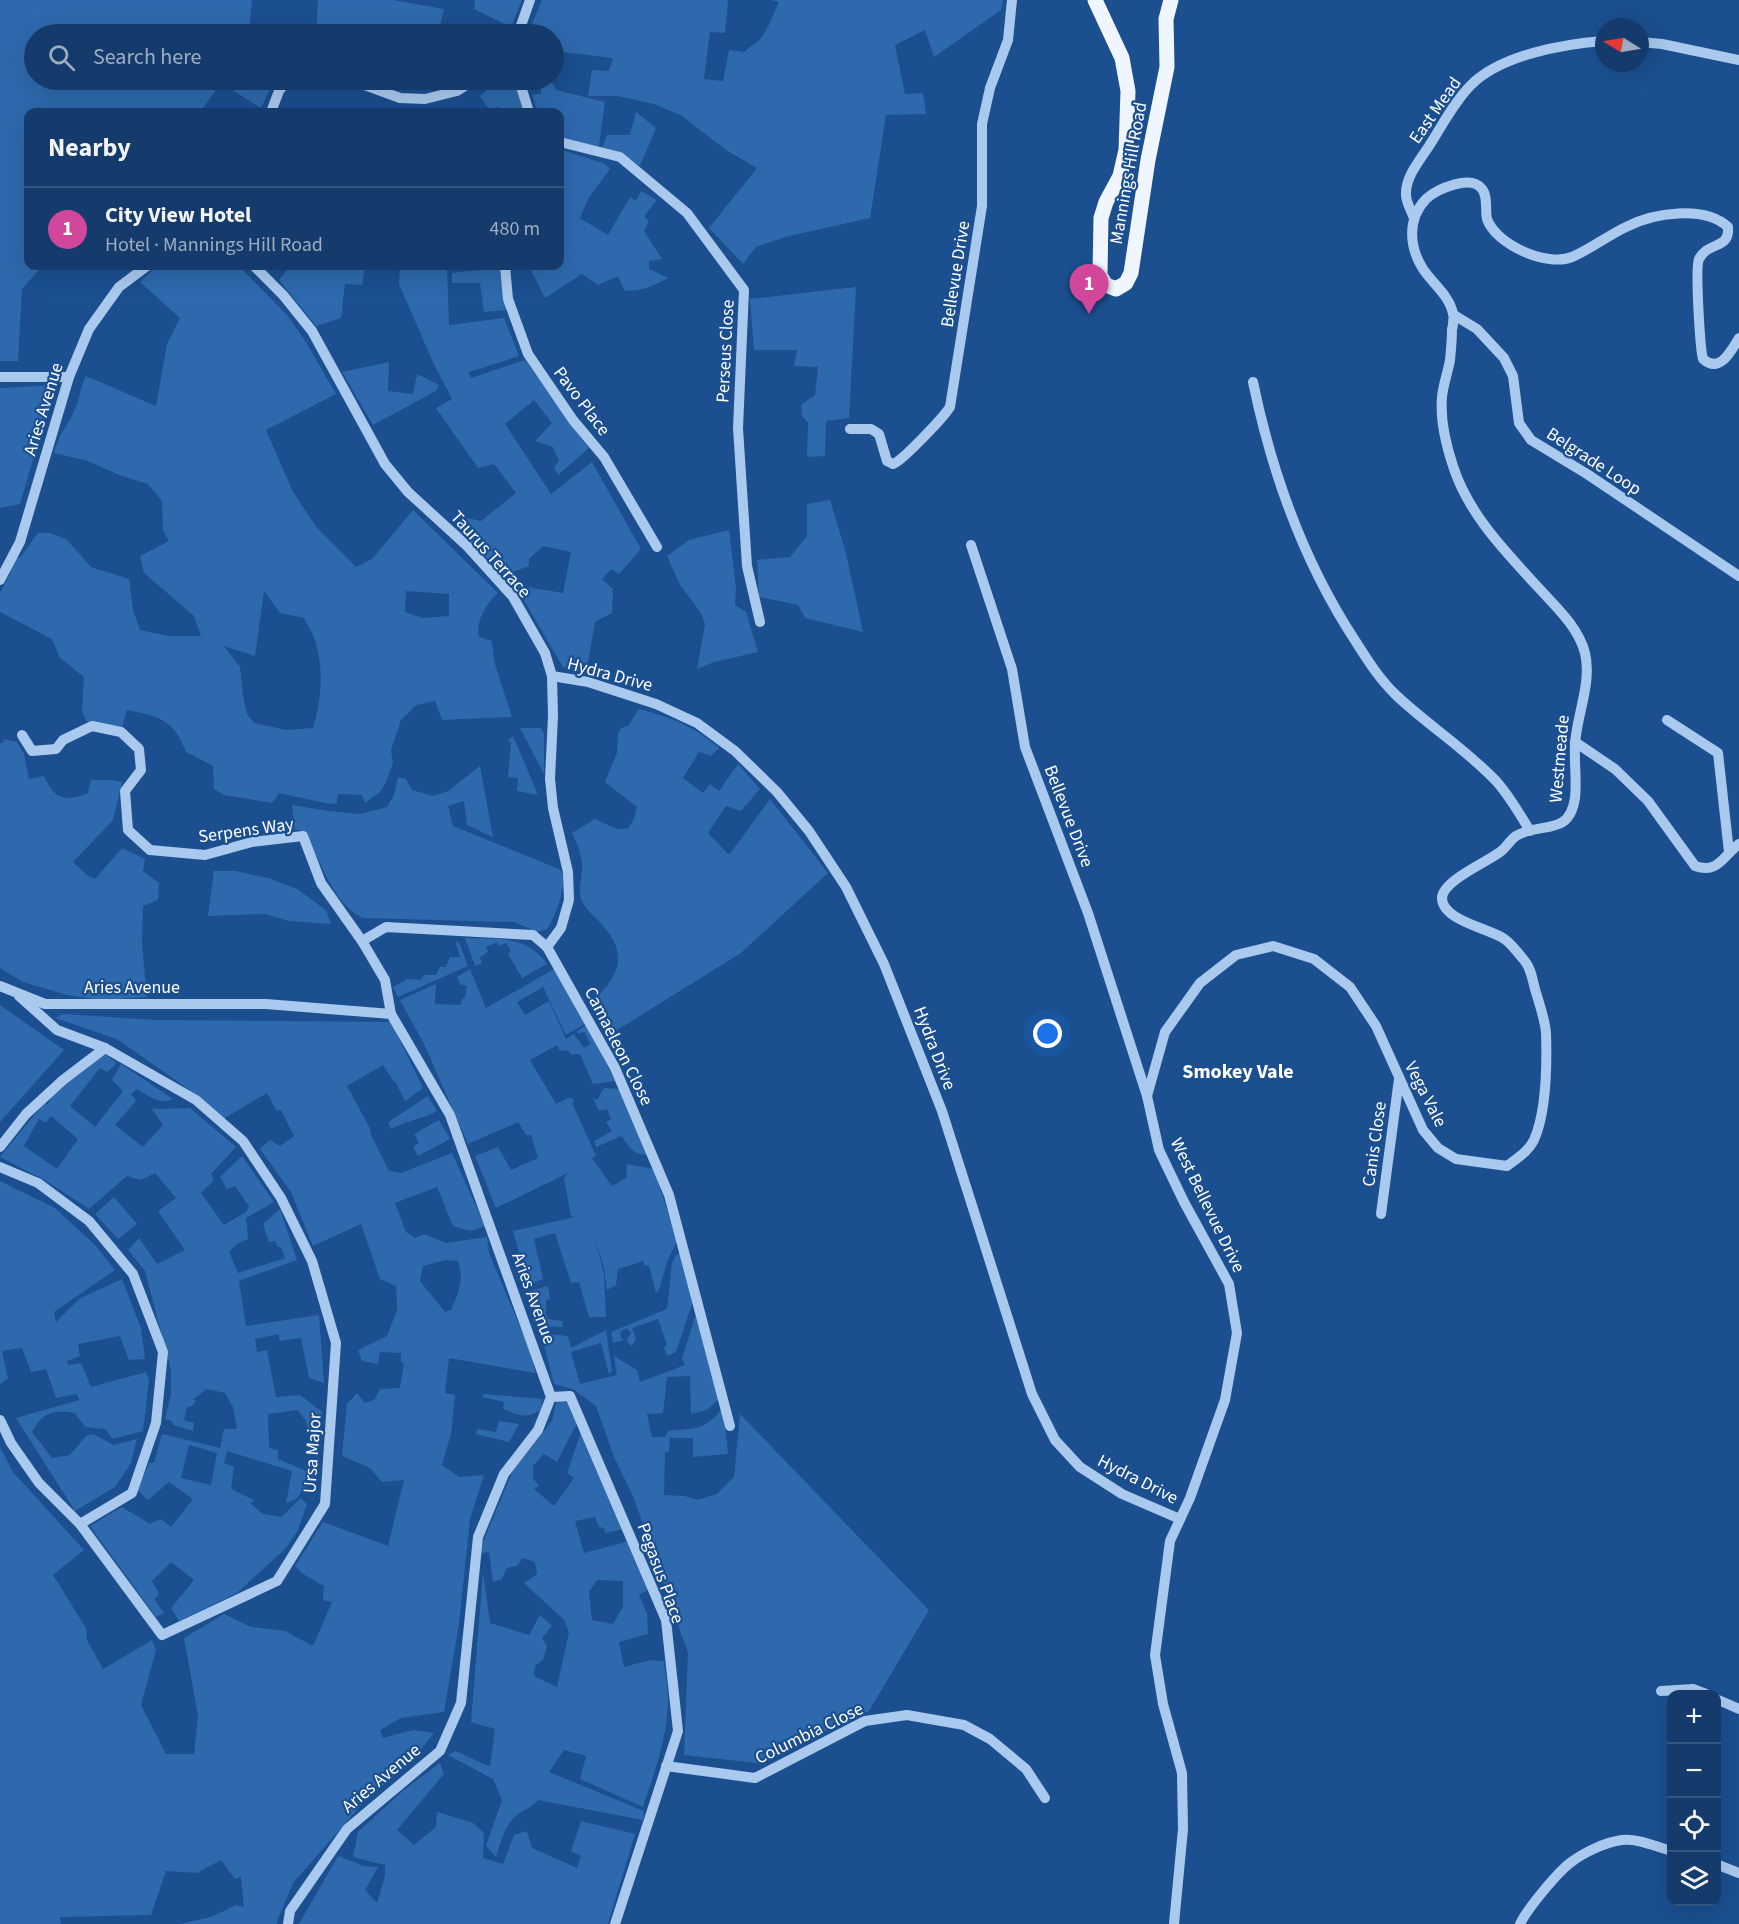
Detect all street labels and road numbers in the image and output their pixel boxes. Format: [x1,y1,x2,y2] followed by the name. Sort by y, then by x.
[1403,72,1468,149] street label: East Mead
[1104,100,1153,246] street label: Mannings Hill Road
[935,219,976,329] street label: Bellevue Drive
[710,299,741,403] street label: Perseus Close
[17,360,69,459] street label: Aries Avenue
[547,362,616,441] street label: Pavo Place
[1541,421,1646,501] street label: Belgrade Loop
[445,505,537,603] street label: Taurus Terrace
[564,651,655,698] street label: Hydra Drive
[1543,714,1576,804] street label: Westmeade
[1038,762,1099,871] street label: Bellevue Drive
[197,811,296,850] street label: Serpens Way
[84,975,180,1000] street label: Aries Avenue
[578,983,659,1110] street label: Camaeleon Close
[907,1003,962,1094] street label: Hydra Drive
[1398,1057,1453,1131] street label: Vega Vale
[1356,1100,1393,1188] street label: Canis Close
[1164,1133,1251,1277] street label: West Bellevue Drive
[505,1249,562,1348] street label: Aries Avenue
[297,1411,328,1494] street label: Ursa Major
[1093,1448,1183,1510] street label: Hydra Drive
[631,1519,690,1627] street label: Pegasus Place
[751,1696,868,1770] street label: Columbia Close
[337,1738,426,1819] street label: Aries Avenue

